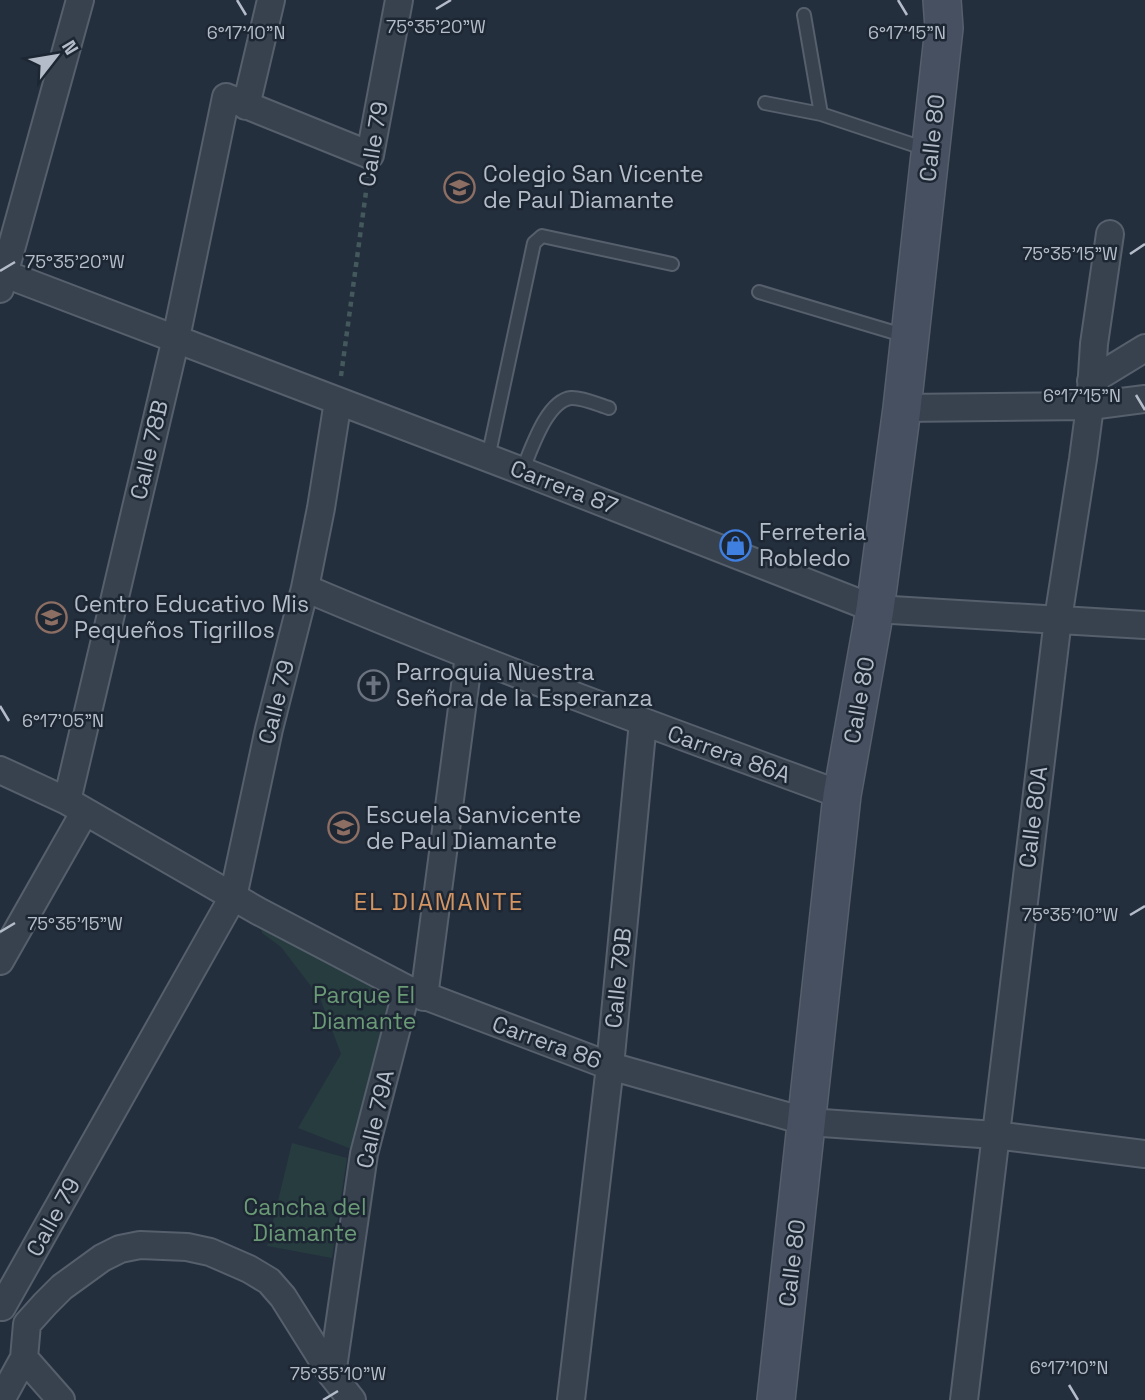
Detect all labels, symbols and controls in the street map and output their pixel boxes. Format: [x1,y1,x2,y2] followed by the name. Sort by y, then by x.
[386,15,486,38] text: 75°35'20"W
[21,21,91,91] north arrow
[207,21,285,44] text: 6°17'10"N
[868,21,946,44] text: 6°17'15"N
[56,36,84,59] text: N
[912,93,952,183] street label: Calle 80
[351,99,395,189] street label: Calle 79
[483,159,704,215] place label: Colegio San Vicente de Paul Diamante
[443,170,477,204] school or university icon: Colegio San Vicente de Paul Diamante
[1022,242,1118,265] text: 75°35'15"W
[25,250,125,273] text: 75°35'20"W
[1043,384,1121,407] text: 6°17'15"N
[123,397,175,503] street label: Calle 78B
[506,453,622,521] street label: Carrera 87
[759,517,866,573] place label: Ferreteria Robledo
[719,528,753,562] shop icon: Ferreteria Robledo
[74,589,309,645] place label: Centro Educativo Mis Pequeños Tigrillos
[34,600,68,634] school or university icon: Centro Educativo Mis Pequeños Tigrillos
[837,654,881,746] street label: Calle 80
[251,657,301,747] street label: Calle 79
[396,657,653,713] place label: Parroquia Nuestra Señora de la Esperanza
[356,668,390,702] church icon: Parroquia Nuestra Señora de la Esperanza
[22,709,104,732] text: 6°17'05"N
[663,718,795,790] street label: Carrera 86A
[1012,764,1054,870] street label: Calle 80A
[366,800,581,856] place label: Escuela Sanvicente de Paul Diamante
[326,811,360,845] school or university icon: Escuela Sanvicente de Paul Diamante
[354,886,524,917] district label: EL DIAMANTE
[1022,903,1118,926] text: 75°35'10"W
[27,912,123,935] text: 75°35'15"W
[598,926,638,1030] street label: Calle 79B
[312,980,416,1036] park label: Parque El Diamante
[488,1008,606,1076] street label: Carrera 86
[349,1067,401,1171] street label: Calle 79A
[19,1172,87,1262] street label: Calle 79
[243,1192,367,1248] park label: Cancha del Diamante
[772,1218,812,1308] street label: Calle 80
[1030,1356,1108,1379] text: 6°17'10"N
[290,1362,386,1385] text: 75°35'10"W

